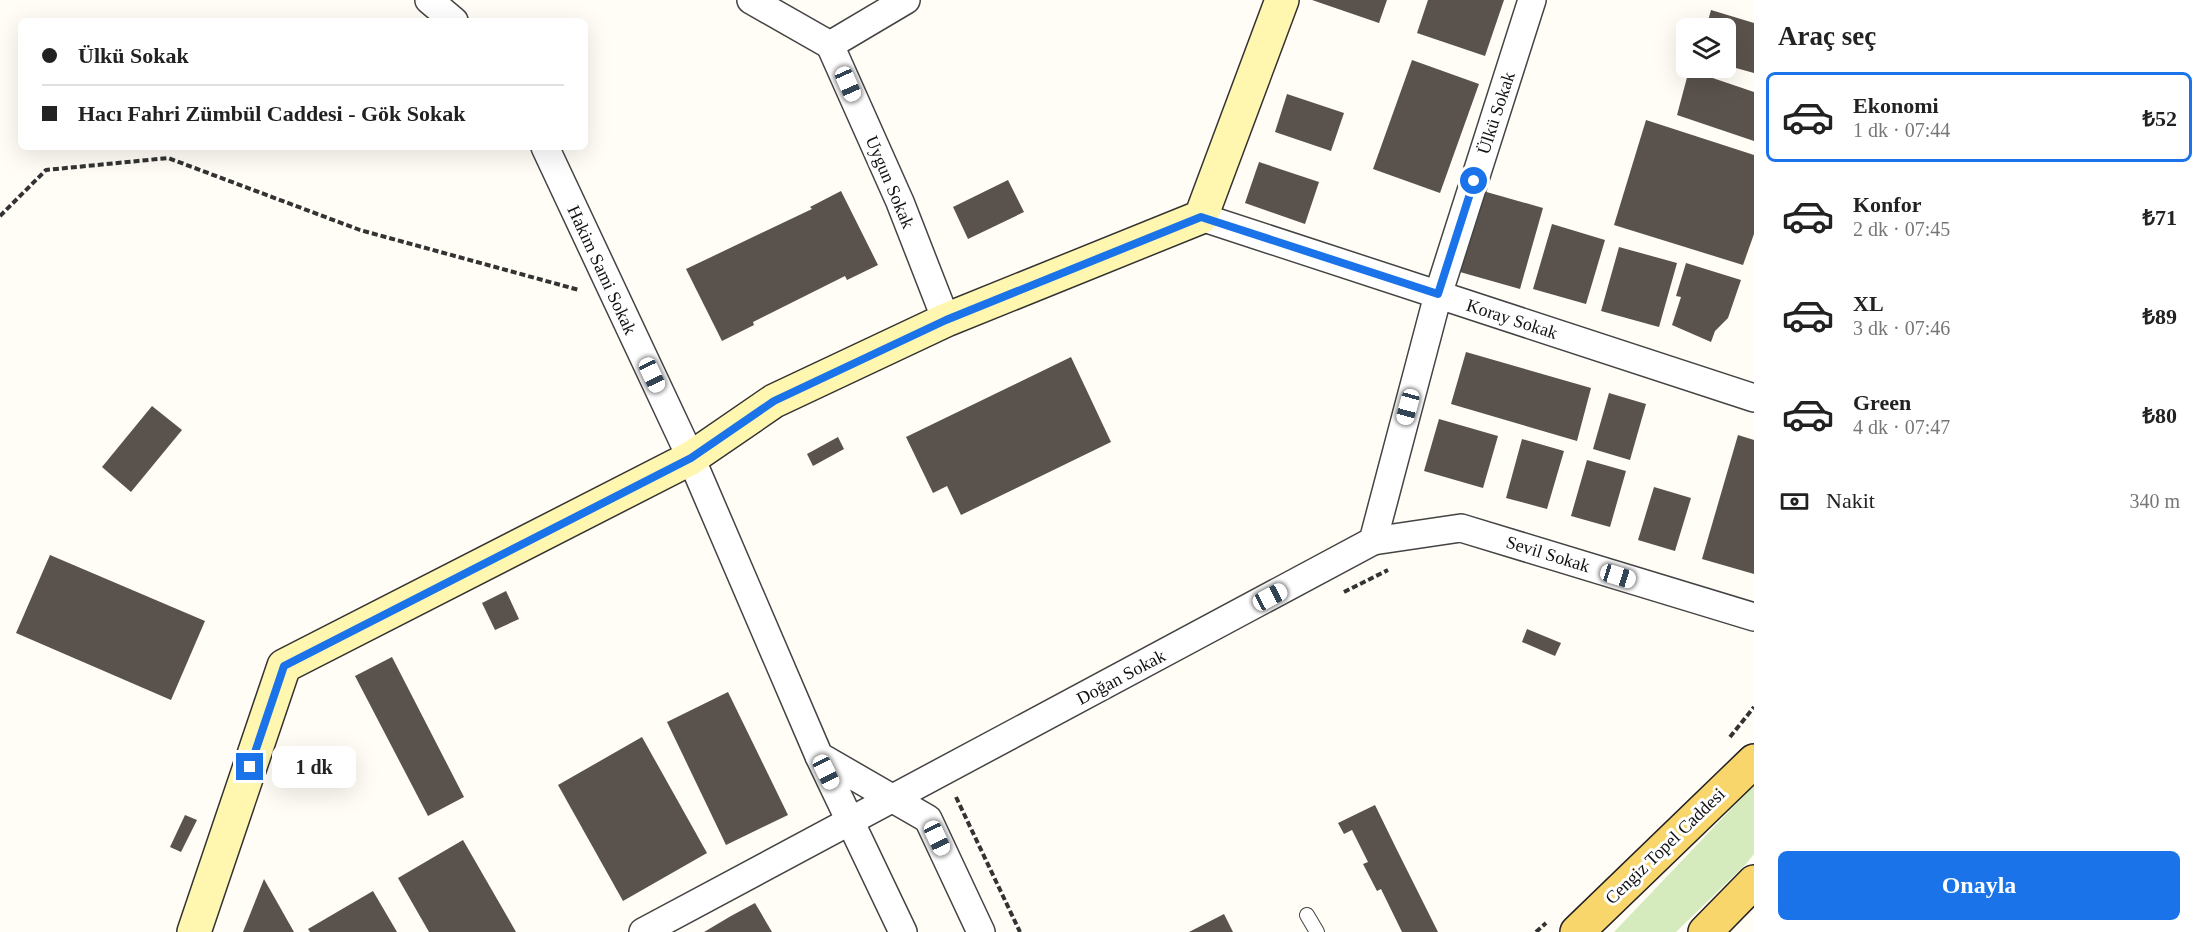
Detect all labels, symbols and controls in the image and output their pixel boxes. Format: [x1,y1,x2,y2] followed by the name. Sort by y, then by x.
[1676,18,1736,78] map controls
[1676,18,1736,78] button: layers
[1778,21,1876,51] text: Araç seç
[78,43,189,68] text: Ülkü Sokak
[832,64,864,104] car
[1473,69,1519,157] street label: Ülkü Sokak
[1781,90,1835,144] icon: car
[1853,93,1939,118] text: Ekonomi
[78,101,466,126] text: Hacı Fahri Zümbül Caddesi - Gök Sokak
[2142,106,2177,131] text: ₺52
[1853,119,1950,141] text: 1 dk · 07:44
[862,133,918,231] street label: Uygun Sokak
[1460,167,1487,194] route start
[1781,189,1835,243] icon: car
[1853,192,1921,217] text: Konfor
[563,202,641,338] street label: Hakim Sami Sokak
[2142,205,2177,230] text: ₺71
[1853,218,1950,240] text: 2 dk · 07:45
[1781,288,1835,342] icon: car
[1853,291,1884,316] text: XL
[1464,295,1560,343] street label: Koray Sokak
[2142,304,2177,329] text: ₺89
[1853,317,1950,339] text: 3 dk · 07:46
[636,355,668,395] car
[1395,387,1421,427] car
[1781,387,1835,441] icon: car
[1853,390,1911,415] text: Green
[2142,403,2177,428] text: ₺80
[1853,416,1950,438] text: 4 dk · 07:47
[1778,485,1811,518] icon: cash
[1826,488,1875,513] text: Nakit
[2129,490,2180,512] text: 340 m
[1504,532,1592,576] street label: Sevil Sokak
[1598,562,1638,590] car
[1250,581,1290,613] car
[1073,645,1169,709] street label: Doğan Sokak
[271,746,355,788] callout: 1 dk
[810,752,842,792] car
[236,753,263,780] route end
[295,756,333,778] text: 1 dk
[1601,784,1729,908] street label: Cengiz Topel Caddesi
[921,818,953,858] car
[1778,851,2180,920] button: Onayla

